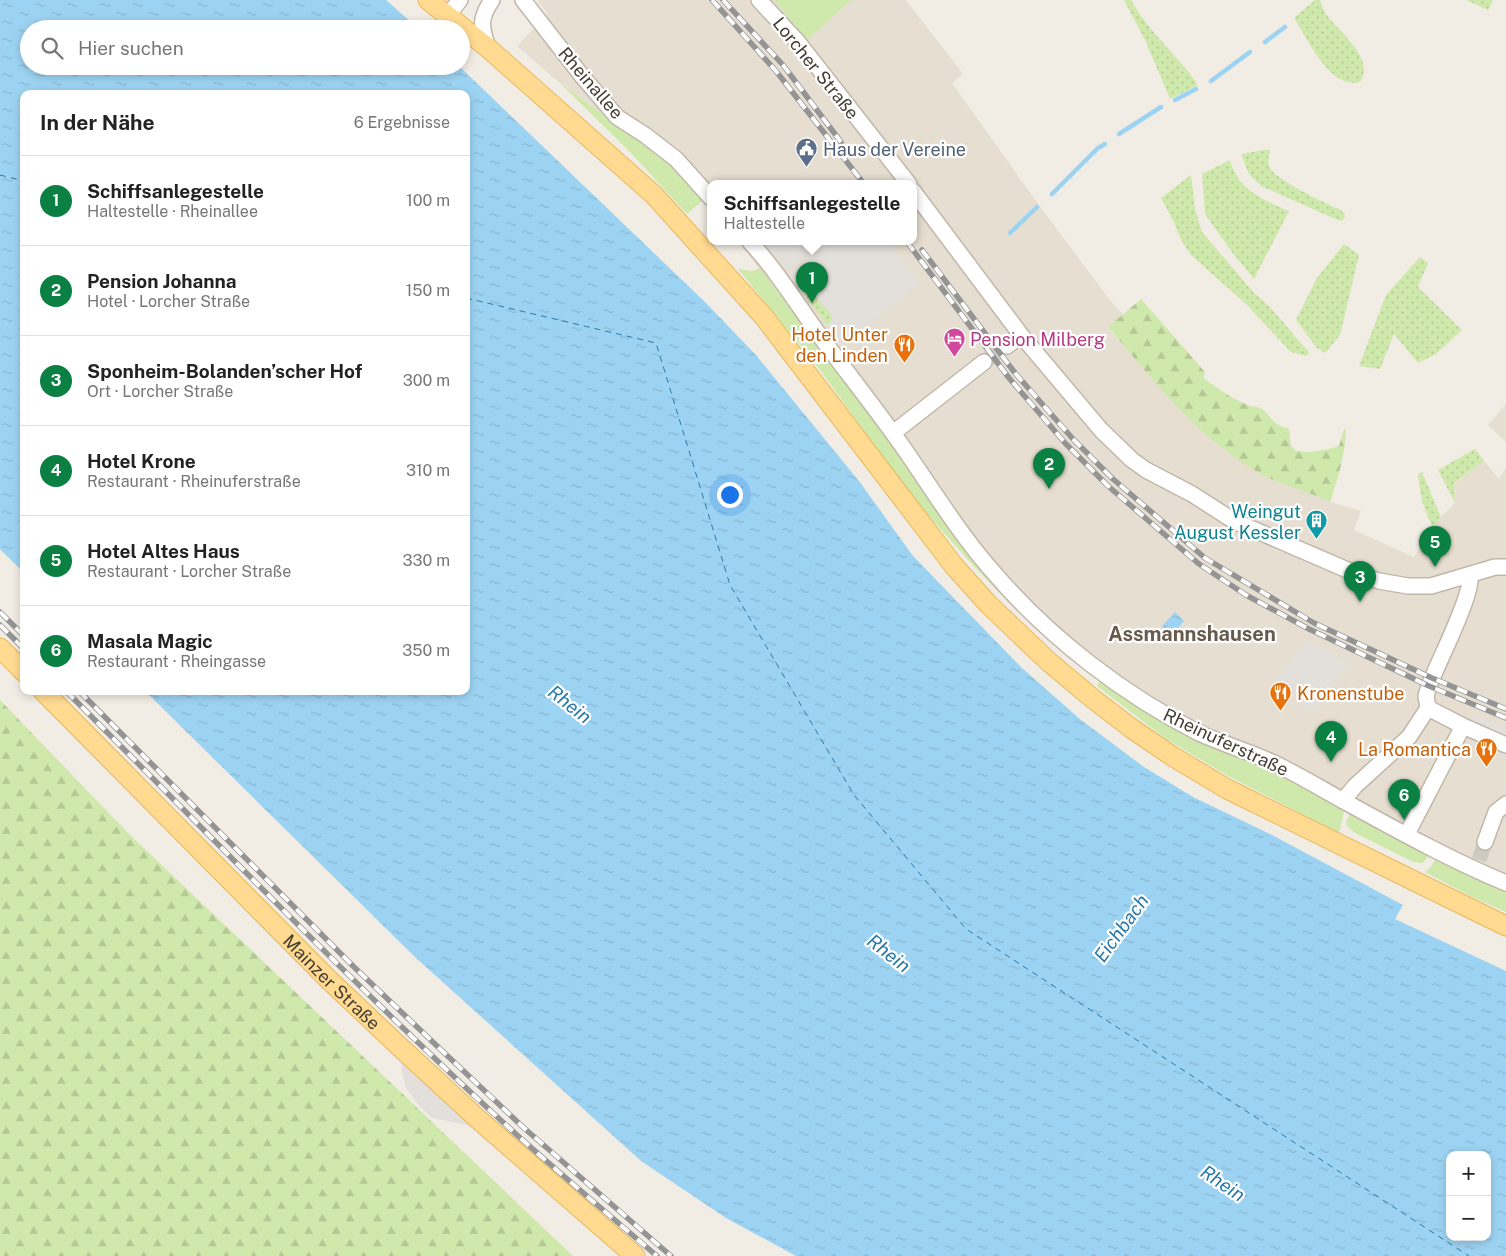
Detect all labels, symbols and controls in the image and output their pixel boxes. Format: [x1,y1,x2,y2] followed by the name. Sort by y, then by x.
[769,13,863,123] street label: Lorcher Straße
[20,20,470,75] search box
[38,34,66,62] icon: search
[78,37,184,59] text: Hier suchen
[554,43,628,123] street label: Rheinallee
[40,110,155,135] text: In der Nähe
[354,113,450,132] text: 6 Ergebnisse
[795,137,819,168] public building icon: Haus der Vereine
[823,139,966,160] place label: Haus der Vereine
[87,180,264,202] text: Schiffsanlegestelle
[707,180,917,245] popup
[53,191,59,210] text: 1
[406,191,450,210] text: 100 m
[724,192,900,214] text: Schiffsanlegestelle
[87,202,258,221] text: Haltestelle · Rheinallee
[724,214,805,233] text: Haltestelle
[796,262,828,303] pin: 1
[87,270,237,292] text: Pension Johanna
[51,281,61,300] text: 2
[406,281,450,300] text: 150 m
[87,292,250,311] text: Hotel · Lorcher Straße
[791,324,888,366] place label: Hotel Unter den Linden
[942,327,966,358] hotel icon: Pension Milberg
[970,329,1105,350] place label: Pension Milberg
[892,332,916,363] restaurant icon: Hotel Unter den Linden
[87,360,362,382] text: Sponheim-Bolanden’scher Hof
[51,371,61,390] text: 3
[403,371,450,390] text: 300 m
[87,382,233,401] text: Ort · Lorcher Straße
[1033,448,1065,489] pin: 2
[87,450,196,472] text: Hotel Krone
[51,461,61,480] text: 4
[406,461,450,480] text: 310 m
[87,472,301,491] text: Restaurant · Rheinuferstraße
[717,482,743,508] your location
[1174,501,1301,543] place label: Weingut August Kessler
[1305,509,1329,540] building icon: Weingut August Kessler
[1419,526,1451,567] pin: 5
[87,540,240,562] text: Hotel Altes Haus
[51,551,61,570] text: 5
[403,551,450,570] text: 330 m
[1344,561,1376,602] pin: 3
[87,562,291,581] text: Restaurant · Lorcher Straße
[1108,622,1276,646] district label: Assmannshausen
[87,630,213,652] text: Masala Magic
[51,641,61,660] text: 6
[402,641,450,660] text: 350 m
[87,652,266,671] text: Restaurant · Rheingasse
[544,680,596,728] water label: Rhein
[1269,681,1293,712] restaurant icon: Kronenstube
[1297,683,1405,704] place label: Kronenstube
[1160,704,1292,780] street label: Rheinuferstraße
[1315,721,1347,762] pin: 4
[1475,737,1499,768] restaurant icon: La Romantica
[1358,739,1471,760] place label: La Romantica
[1388,779,1420,820] pin: 6
[1089,890,1153,966] water label: Eichbach
[863,929,915,977] water label: Rhein
[279,930,385,1034] street label: Mainzer Straße
[1446,1151,1491,1241] map controls
[1446,1151,1491,1196] button: +
[1197,1160,1249,1206] water label: Rhein
[1446,1196,1491,1241] button: −

